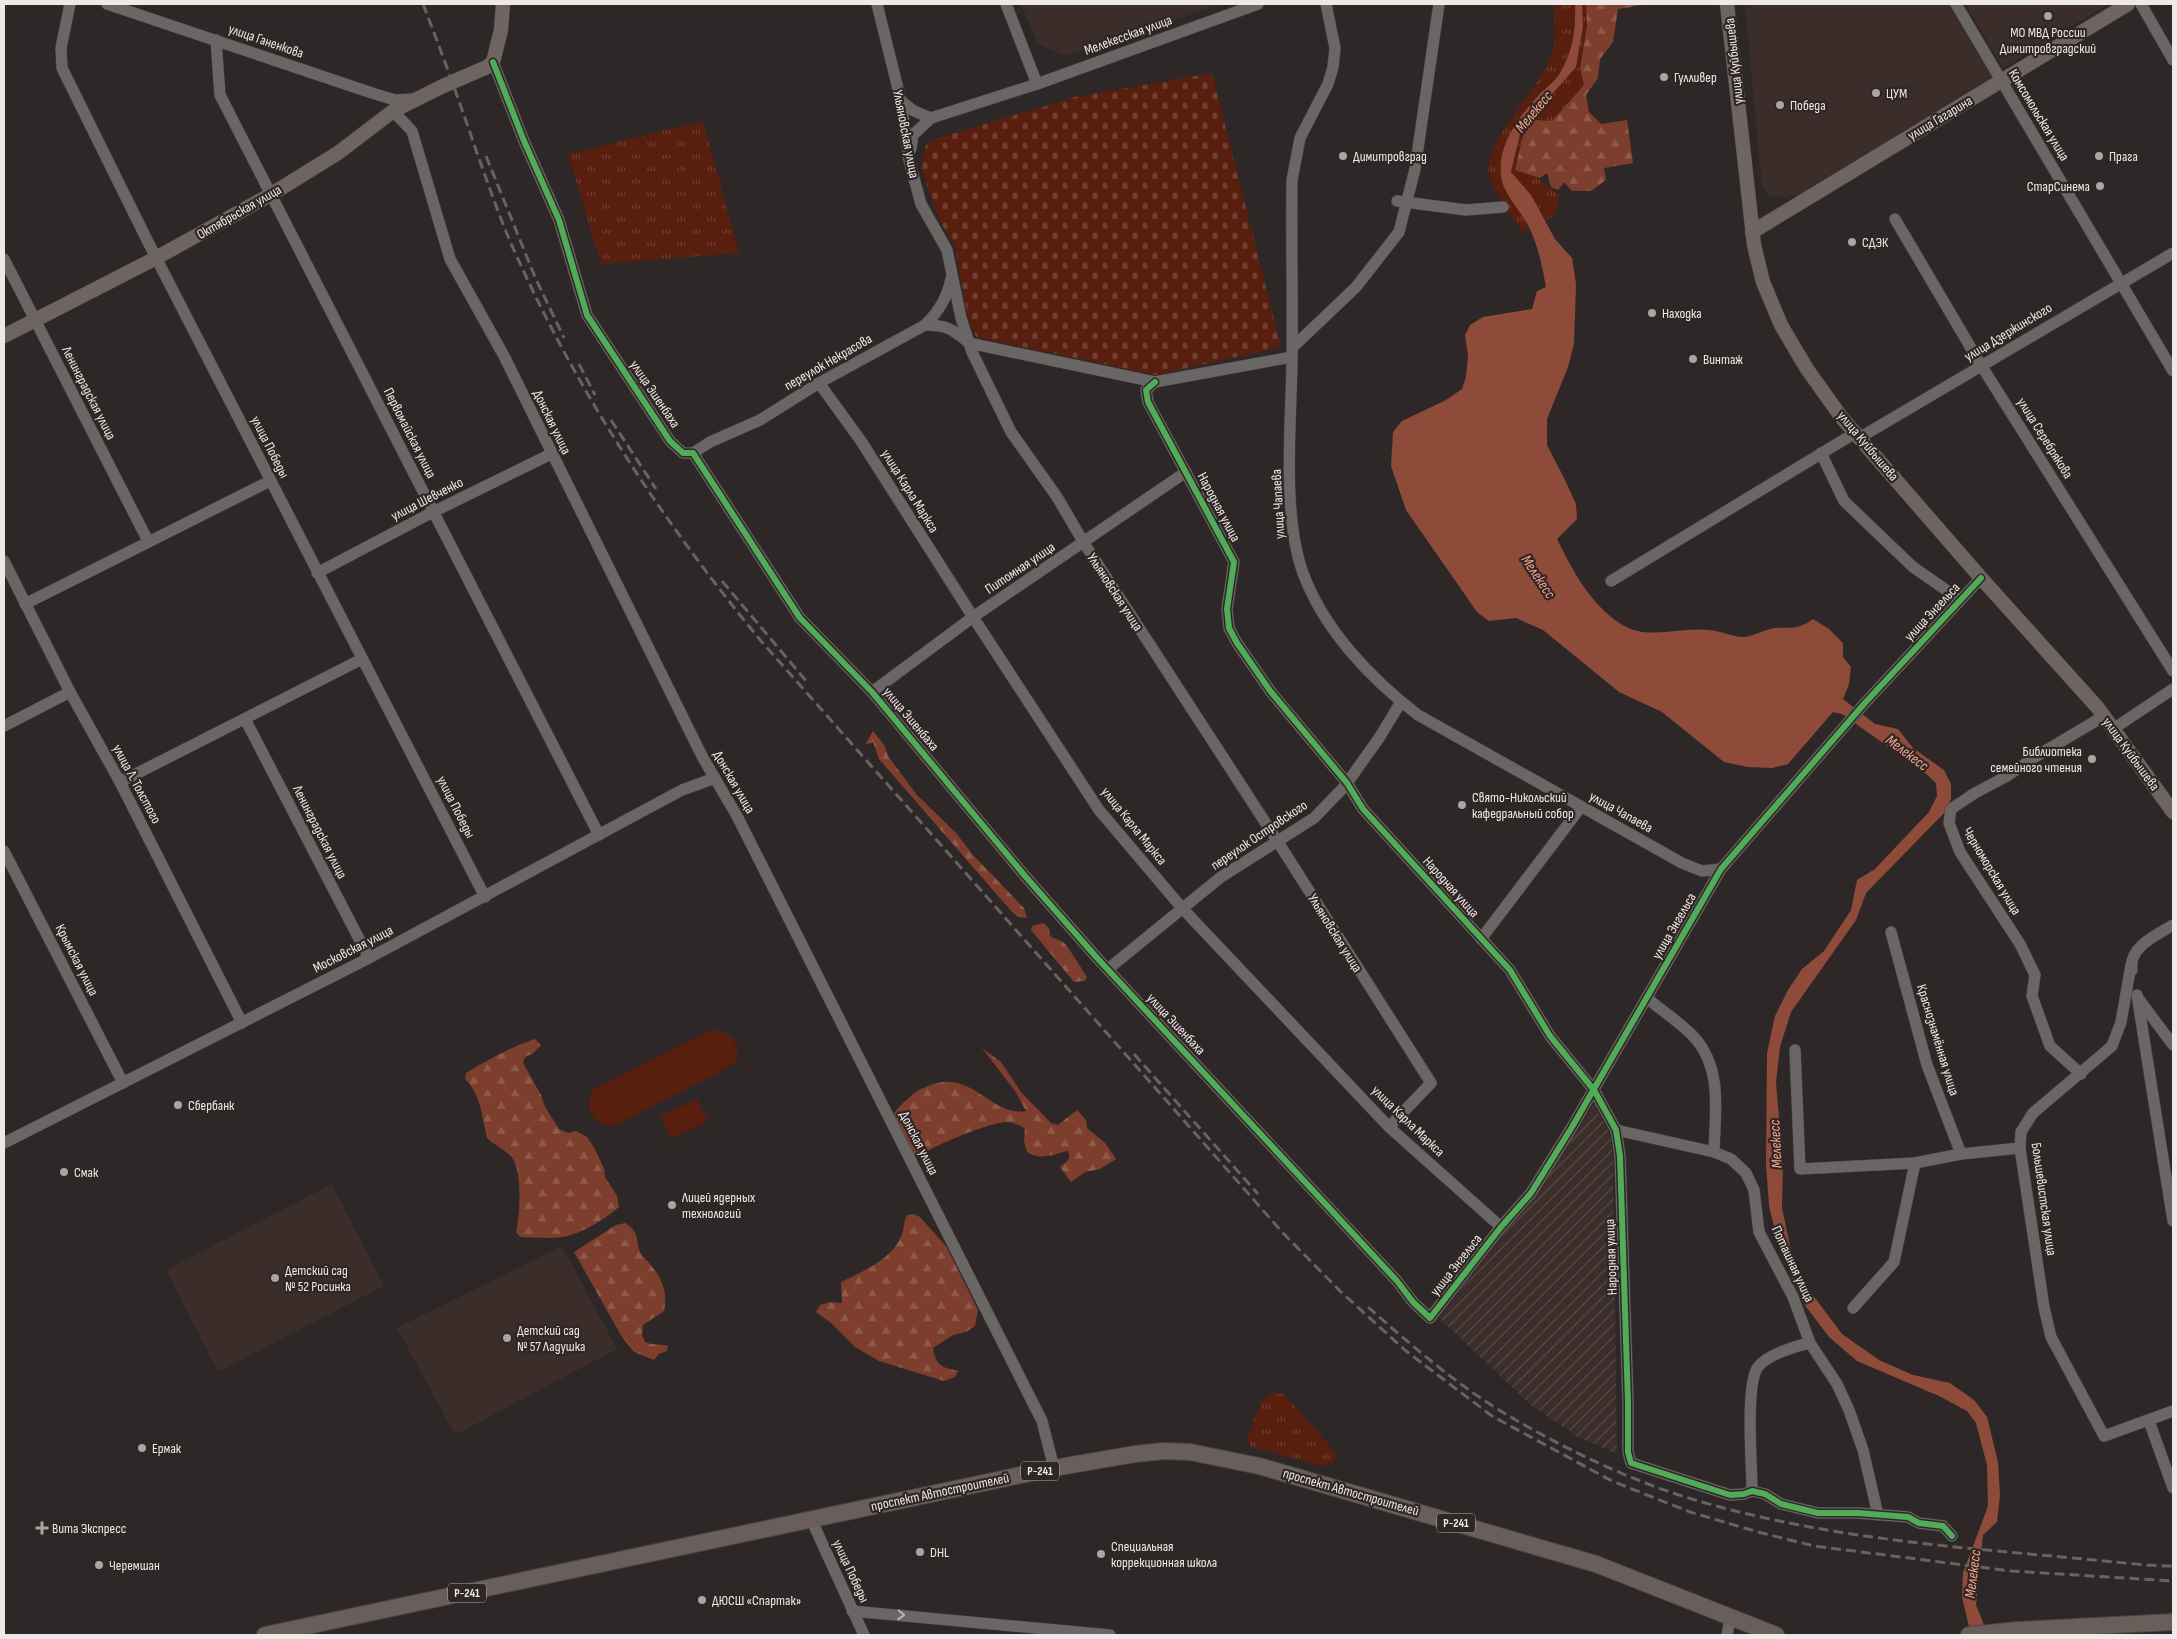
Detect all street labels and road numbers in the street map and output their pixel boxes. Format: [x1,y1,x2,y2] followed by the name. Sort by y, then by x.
[1082,11,1174,59] street label: Мелекесская улица
[1721,17,1747,105] street label: улица Куйбышева
[226,20,306,62] street label: улица Ганенкова
[2005,66,2073,164] street label: Комсомольская улица
[889,88,923,180] street label: Ульяновская улица
[1905,92,1975,144] street label: улица Гагарина
[194,181,284,243] street label: Октябрьская улица
[1961,299,2055,365] street label: улица Дзержинского
[781,330,875,394] street label: переулок Некрасова
[58,343,120,443] street label: Ленинградская улица
[626,357,684,431] street label: улица Эшенбаха
[380,385,440,481] street label: Первомайская улица
[529,387,575,457] street label: Донская улица
[2013,394,2077,482] street label: улица Серебрякова
[1834,407,1902,485] street label: улица Куйбышева
[247,413,293,481] street label: улица Победы
[878,446,942,536] street label: улица Карла Маркса
[1194,469,1244,545] street label: Народная улица
[1268,469,1288,539] street label: улица Чапаева
[388,473,466,524] street label: улица Шевченко
[982,538,1058,598] street label: Питомная улица
[1083,550,1147,634] street label: Ульяновская улица
[1901,579,1963,645] street label: улица Энгельса
[879,684,943,754] street label: улица Эшенбаха
[2099,714,2163,794] street label: улица Куйбышева
[109,741,165,827] street label: улица Л. Толстого
[709,748,759,816] street label: Донская улица
[433,773,479,841] street label: улица Победы
[289,782,351,882] street label: Ленинградская улица
[1097,784,1171,868] street label: улица Карла Маркса
[1586,788,1656,836] street label: улица Чапаева
[1207,796,1311,874] street label: переулок Островского
[1959,824,2025,918] street label: Черноморская улица
[1419,853,1483,921] street label: Народная улица
[1648,890,1700,962] street label: улица Энгельса
[1304,891,1366,975] street label: Ульяновская улица
[52,921,102,999] street label: Крымская улица
[310,922,396,976] street label: Московская улица
[1913,982,1963,1098] street label: Краснознамённая улица
[1143,990,1209,1058] street label: улица Эшенбаха
[1368,1082,1448,1160] street label: улица Карла Маркса
[896,1108,942,1178] street label: Донская улица
[2028,1141,2060,1257] street label: Большевистская улица
[1601,1219,1621,1295] street label: Народная улица
[1768,1223,1818,1305] street label: Поташная улица
[1427,1231,1485,1299] street label: улица Энгельса
[1021,1462,1059,1480] road number: Р-241
[1281,1464,1421,1520] street label: проспект Автостроителей
[869,1469,1011,1515] street label: проспект Автостроителей
[1437,1514,1475,1532] road number: Р-241
[829,1537,873,1605] street label: улица Победы
[448,1584,486,1602] road number: Р-241

